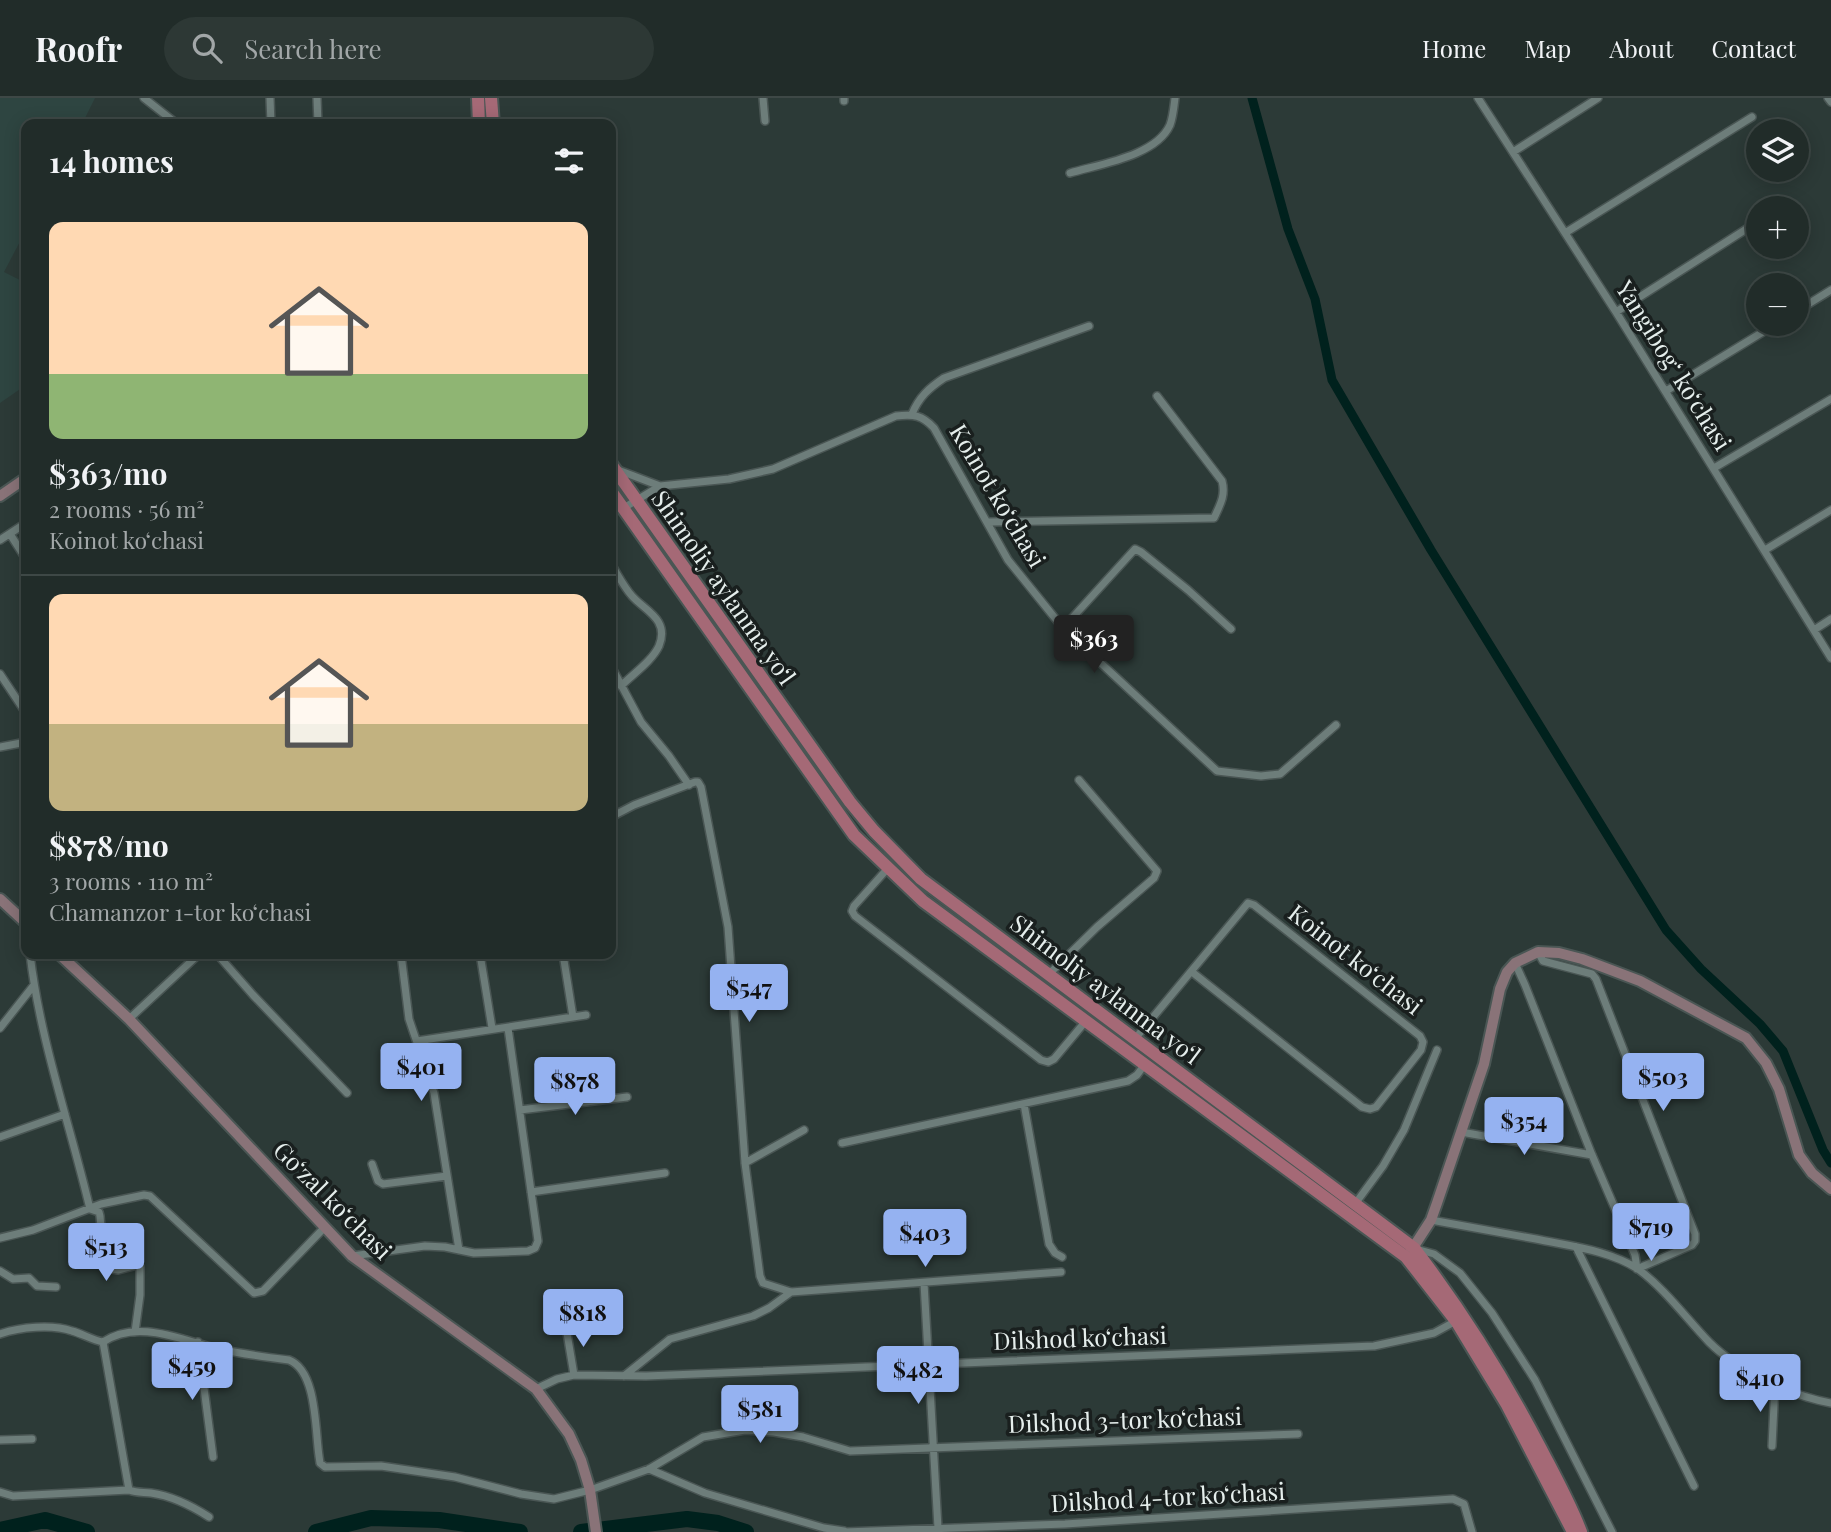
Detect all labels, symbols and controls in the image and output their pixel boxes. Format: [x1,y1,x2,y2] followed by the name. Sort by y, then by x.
[164,17,654,80] search box
[35,26,122,70] text: Roofr
[188,29,226,67] icon: search
[244,31,382,66] text: Search here
[1422,32,1486,64] text: Home
[1524,32,1571,64] text: Map
[1609,32,1673,64] text: About
[1711,32,1796,64] text: Contact
[1746,119,1809,336] map controls
[1746,119,1809,182] button: layers
[49,141,174,181] text: 14 homes
[550,142,588,180] icon: filters
[1746,196,1809,259] button: +
[256,268,382,394] icon: home
[1609,273,1740,456] street label: Yangibogʻ koʻchasi
[1746,273,1809,336] button: −
[943,417,1054,573] street label: Koinot koʻchasi
[49,453,167,493] text: $363/mo
[645,483,804,691] street label: Shimoliy aylanma yoʻl
[49,493,204,524] text: 2 rooms · 56 m²
[49,524,204,555] text: Koinot koʻchasi
[1053,616,1135,675] pin: $363
[1070,622,1118,653] text: $363
[256,640,382,766] icon: home
[49,825,169,865] text: $878/mo
[49,865,213,896] text: 3 rooms · 110 m²
[49,896,311,927] text: Chamanzor 1-tor koʻchasi
[1283,896,1430,1021] street label: Koinot koʻchasi
[1005,906,1208,1071] street label: Shimoliy aylanma yoʻl
[708,964,790,1024] pin: $547
[726,971,772,1002] text: $547
[380,1044,462,1103] pin: $401
[397,1050,446,1081] text: $401
[1622,1054,1704,1113] pin: $503
[534,1058,616,1117] pin: $878
[1638,1060,1688,1091] text: $503
[550,1064,600,1095] text: $878
[1483,1098,1565,1157] pin: $354
[1500,1104,1548,1135] text: $354
[267,1134,399,1266] street label: Goʻzal koʻchasi
[1610,1204,1692,1263] pin: $719
[884,1210,966,1269] pin: $403
[1628,1210,1674,1241] text: $719
[899,1216,951,1247] text: $403
[65,1224,147,1283] pin: $513
[84,1230,128,1261] text: $513
[542,1290,624,1349] pin: $818
[559,1296,607,1327] text: $818
[993,1318,1167,1356] street label: Dilshod koʻchasi
[151,1342,233,1402] pin: $459
[877,1346,959,1406] pin: $482
[168,1349,216,1380] text: $459
[893,1353,943,1384] text: $482
[1719,1354,1801,1414] pin: $410
[1736,1361,1785,1392] text: $410
[719,1386,801,1445] pin: $581
[737,1392,783,1423] text: $581
[1007,1399,1242,1439] street label: Dilshod 3-tor koʻchasi
[1050,1474,1286,1518] street label: Dilshod 4-tor koʻchasi

